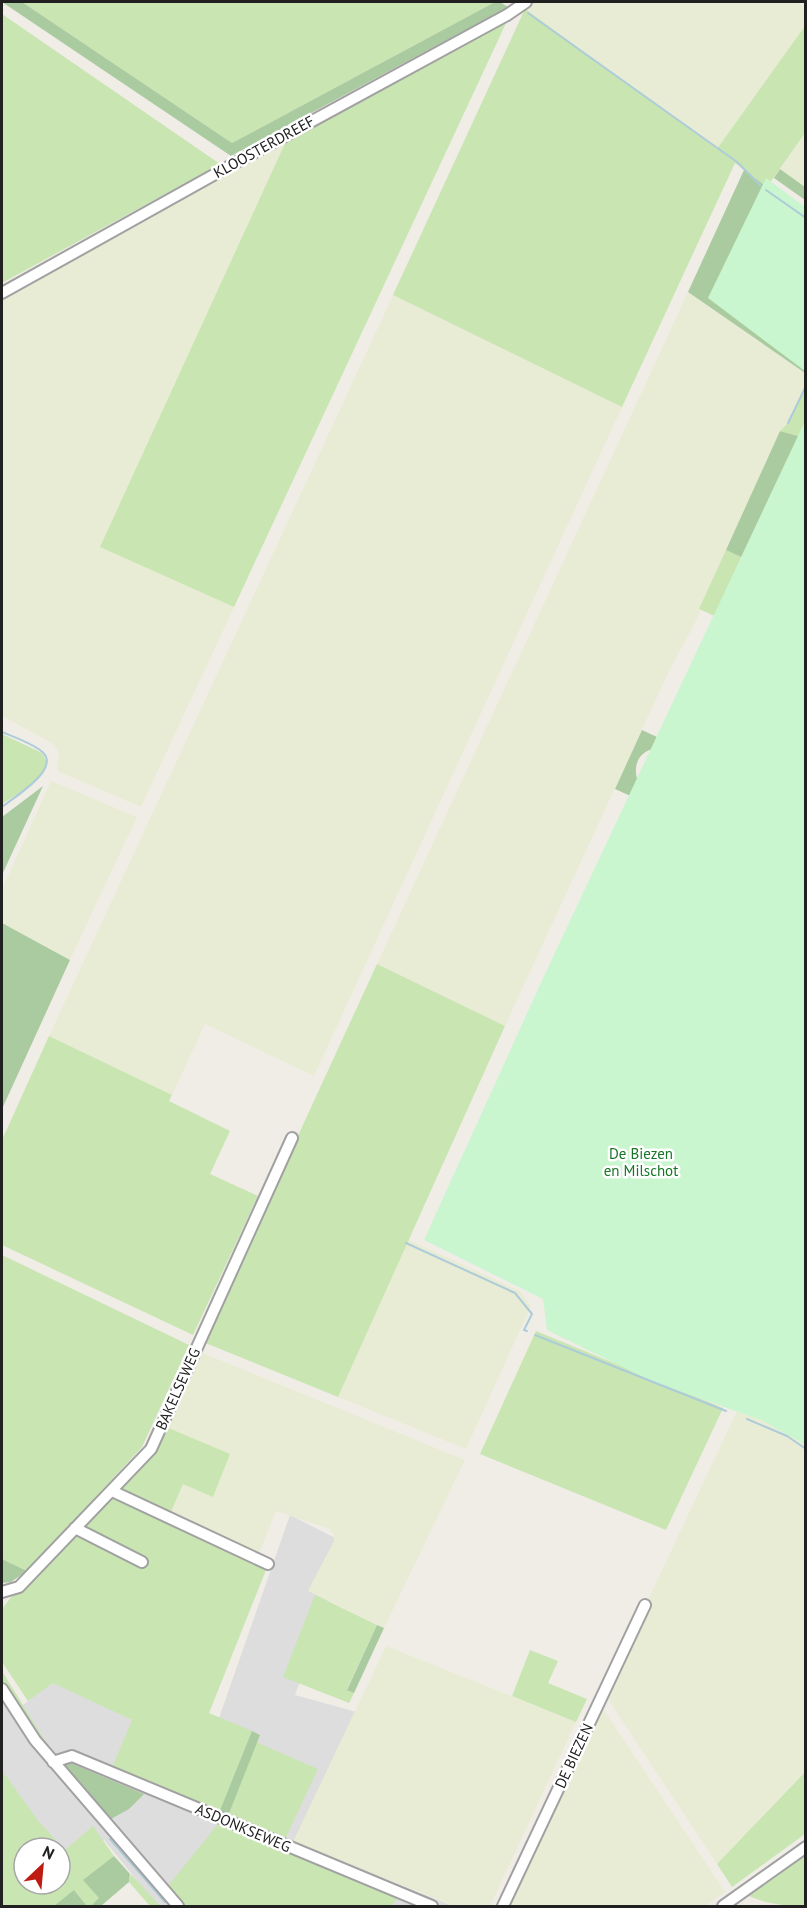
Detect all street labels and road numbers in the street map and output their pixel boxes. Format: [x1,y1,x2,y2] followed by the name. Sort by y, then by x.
[210,111,317,182] street label: KLOOSTERDREEF
[151,1345,204,1433] street label: BAKELSEWEG
[550,1720,597,1791] street label: DE BIEZEN
[193,1799,294,1856] street label: ASDONKSEWEG

